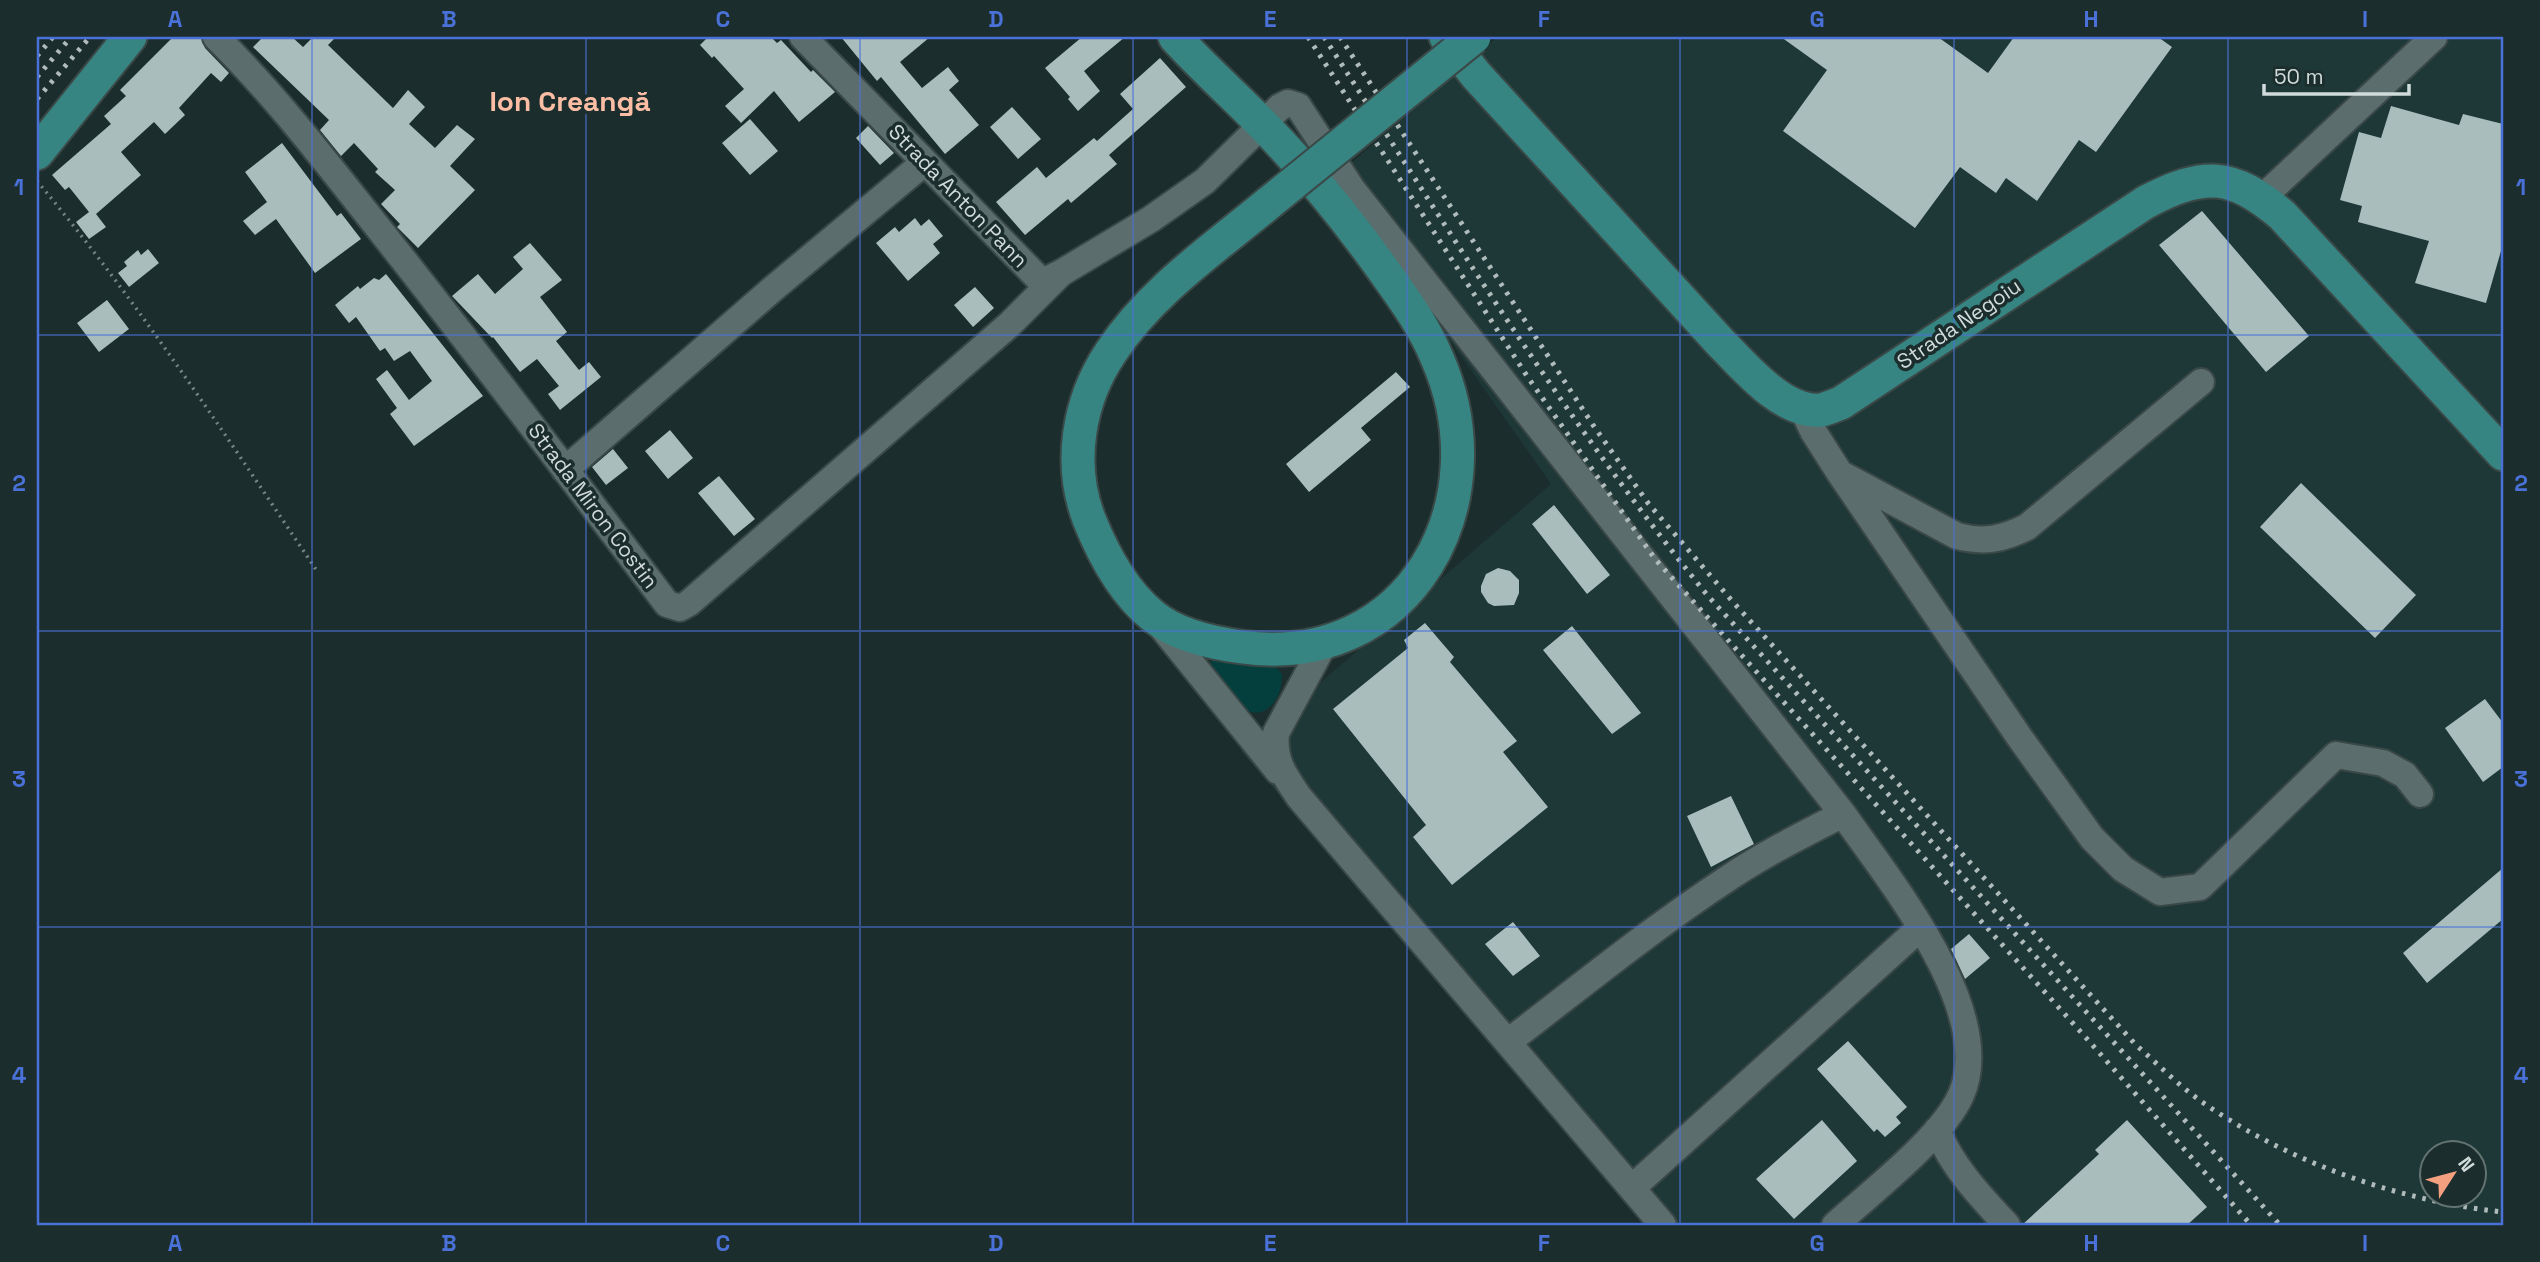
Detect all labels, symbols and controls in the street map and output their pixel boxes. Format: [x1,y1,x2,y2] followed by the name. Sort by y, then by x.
[168,4,183,34] text: A
[441,4,457,34] text: B
[716,4,730,34] text: C
[988,4,1004,34] text: D
[1264,4,1276,34] text: E
[1538,4,1550,34] text: F
[1809,4,1825,34] text: G
[2083,4,2099,34] text: H
[2362,4,2368,34] text: I
[2264,52,2409,96] scale bar
[2274,63,2324,90] text: 50 m
[489,83,651,119] district label: Ion Creangă
[883,118,1034,273] street label: Strada Anton Pann
[14,172,24,202] text: 1
[2516,172,2526,202] text: 1
[1892,272,2026,375] street label: Strada Negoiu
[522,418,664,594] street label: Strada Miron Costin
[12,468,26,498] text: 2
[2514,468,2528,498] text: 2
[12,764,26,794] text: 3
[2514,764,2528,794] text: 3
[12,1060,27,1090] text: 4
[2514,1060,2529,1090] text: 4
[2418,1140,2488,1210] north arrow
[2452,1152,2480,1177] text: N
[168,1228,183,1258] text: A
[441,1228,457,1258] text: B
[716,1228,730,1258] text: C
[988,1228,1004,1258] text: D
[1264,1228,1276,1258] text: E
[1538,1228,1550,1258] text: F
[1809,1228,1825,1258] text: G
[2083,1228,2099,1258] text: H
[2362,1228,2368,1258] text: I

